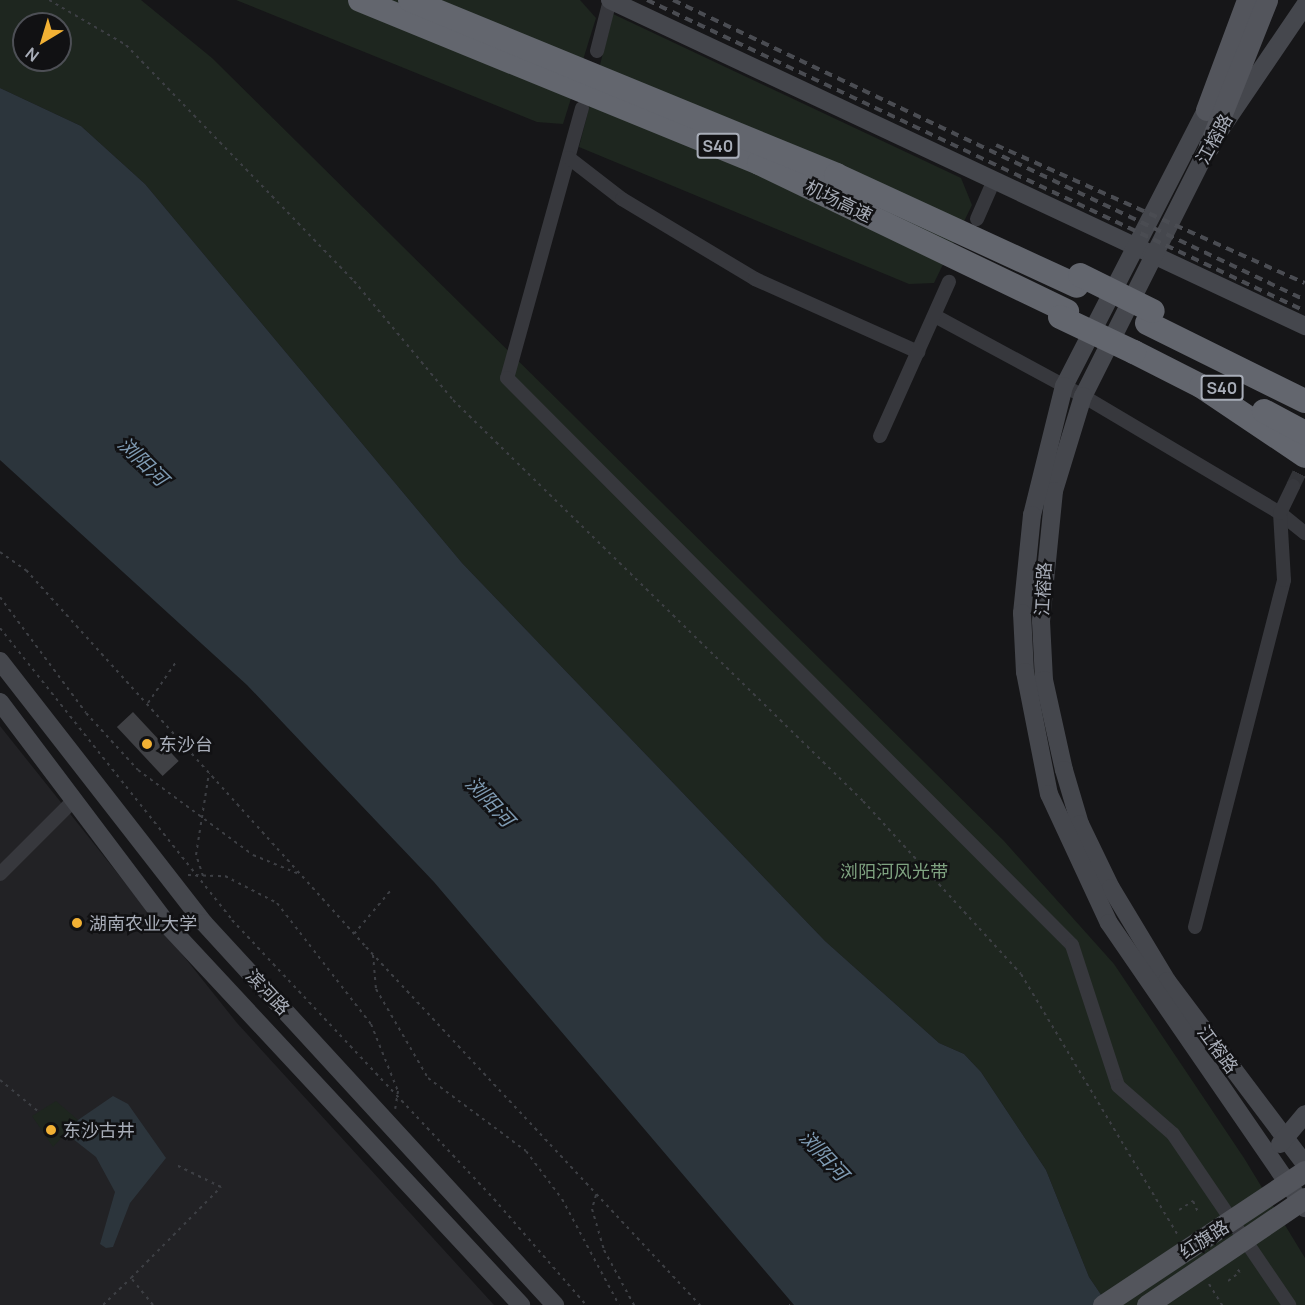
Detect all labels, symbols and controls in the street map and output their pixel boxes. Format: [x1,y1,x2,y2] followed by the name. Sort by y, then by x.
[12,12,72,72] north arrow
[21,42,43,67] text: N
[1191,110,1237,168] street label: 江榕路
[696,133,740,159] road number: S40
[802,176,876,226] street label: 机场高速
[1200,375,1244,401] road number: S40
[113,432,173,490] water label: 浏阳河
[1031,561,1055,617] street label: 江榕路
[159,733,213,755] place label: 东沙台
[140,737,154,751] marker: 东沙台
[461,771,519,831] water label: 浏阳河
[840,860,948,882] park label: 浏阳河风光带
[89,912,197,934] place label: 湖南农业大学
[70,916,84,930] marker: 湖南农业大学
[242,965,294,1019] street label: 滨河路
[1193,1021,1243,1077] street label: 江榕路
[63,1119,135,1141] place label: 东沙古井
[44,1123,58,1137] marker: 东沙古井
[795,1125,853,1185] water label: 浏阳河
[1175,1215,1233,1263] street label: 红旗路

